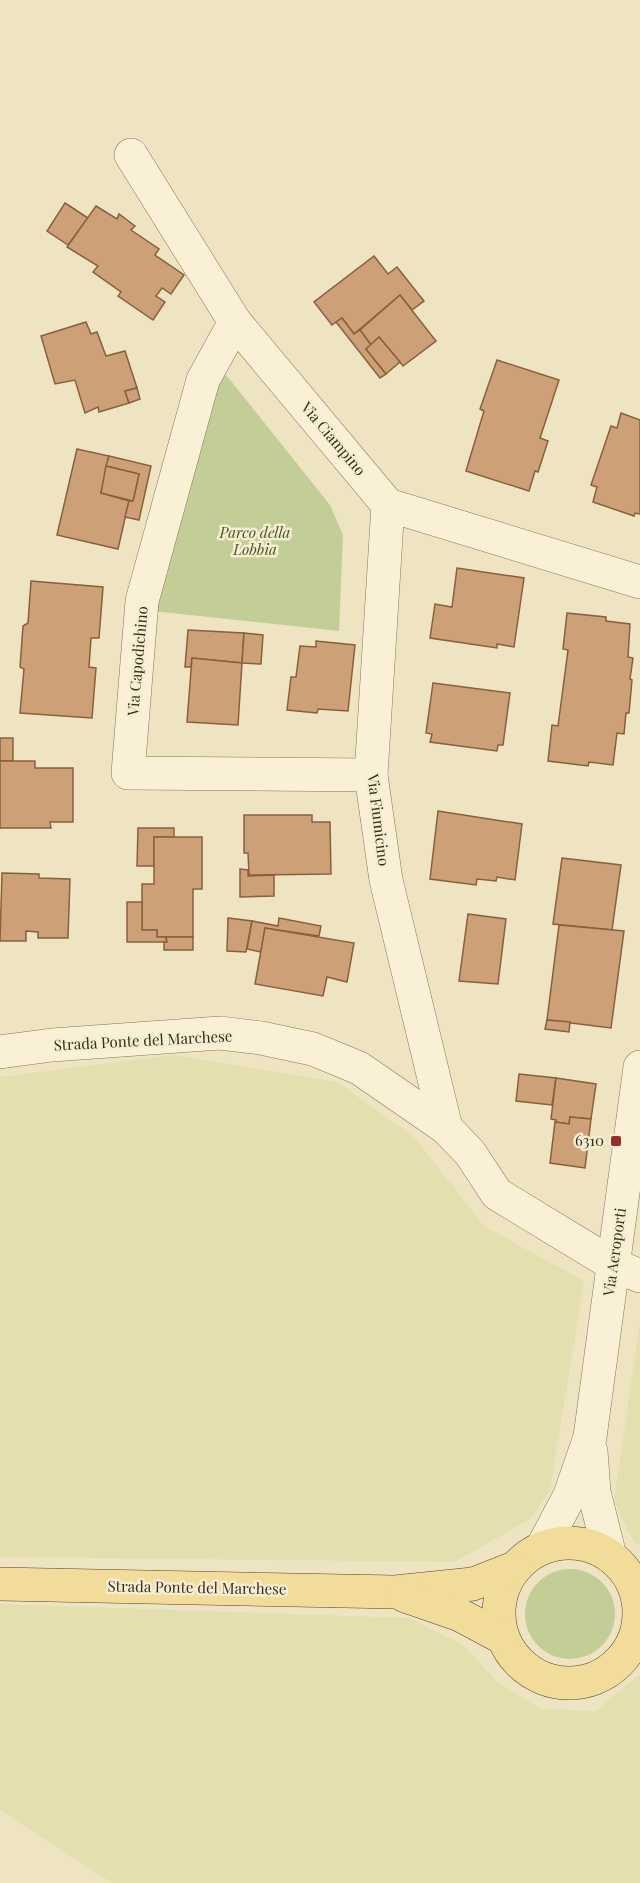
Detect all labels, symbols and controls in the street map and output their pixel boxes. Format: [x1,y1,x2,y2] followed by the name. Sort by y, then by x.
[296,397,370,479] street label: Via Ciampino
[219,522,291,559] park label: Parco della Lobbia
[122,605,152,718] street label: Via Capodichino
[363,772,395,867] street label: Via Fiumicino
[53,1025,233,1055] street label: Strada Ponte del Marchese
[575,1130,604,1150] place label: 6310
[609,1134,623,1148] marker: 6310
[598,1206,630,1298] street label: Via Aeroporti
[107,1575,287,1599] street label: Strada Ponte del Marchese

